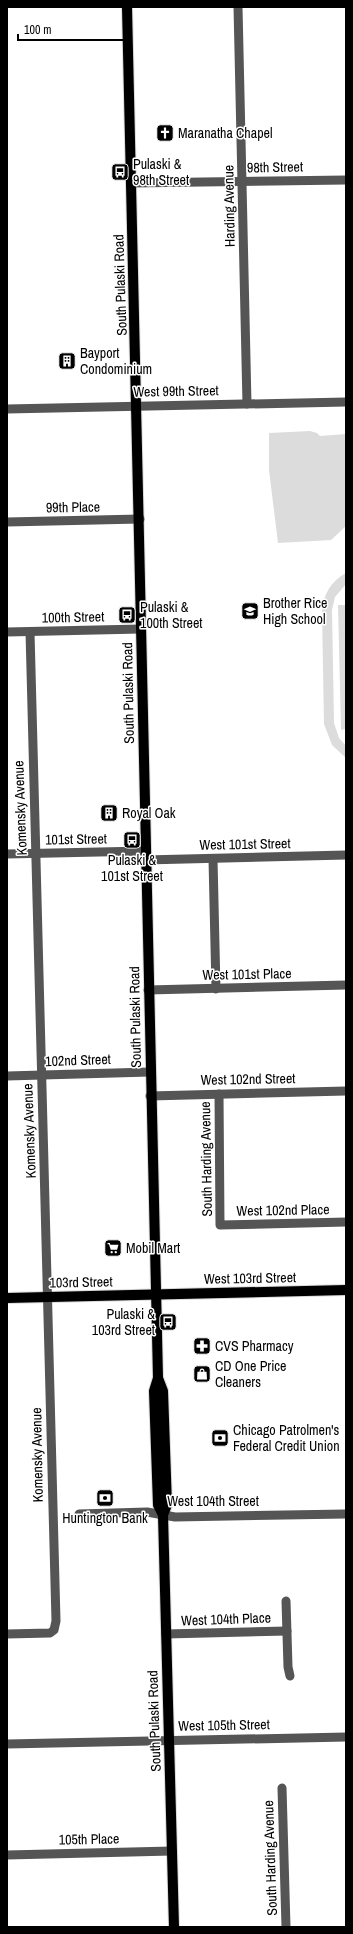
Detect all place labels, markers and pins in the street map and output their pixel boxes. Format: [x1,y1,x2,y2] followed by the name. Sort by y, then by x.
[155,123,175,143] church icon: Maranatha Chapel
[178,124,272,142] place label: Maranatha Chapel
[133,155,189,189] place label: Pulaski & 98th Street
[110,162,130,182] bus stop icon: Pulaski & 98th Street
[80,344,152,378] place label: Bayport Condominium
[57,351,77,371] building icon: Bayport Condominium
[263,594,327,628] place label: Brother Rice High School
[140,598,203,632] place label: Pulaski & 100th Street
[240,601,260,621] school or university icon: Brother Rice High School
[117,605,137,625] bus stop icon: Pulaski & 100th Street
[99,803,119,823] building icon: Royal Oak
[122,804,176,822] place label: Royal Oak
[122,830,142,850] bus stop icon: Pulaski & 101st Street
[101,851,163,885] place label: Pulaski & 101st Street
[103,1238,123,1258] supermarket icon: Mobil Mart
[126,1239,180,1257] place label: Mobil Mart
[92,1305,155,1339] place label: Pulaski & 103rd Street
[158,1312,178,1332] bus stop icon: Pulaski & 103rd Street
[192,1336,212,1356] pharmacy icon: CVS Pharmacy
[215,1337,294,1355] place label: CVS Pharmacy
[215,1357,286,1391] place label: CD One Price Cleaners
[192,1364,212,1384] shop icon: CD One Price Cleaners
[233,1421,340,1455] place label: Chicago Patrolmen's Federal Credit Union
[210,1428,230,1448] bank icon: Chicago Patrolmen's Federal Credit Union
[95,1488,115,1508] bank icon: Huntington Bank
[62,1509,148,1527] place label: Huntington Bank

